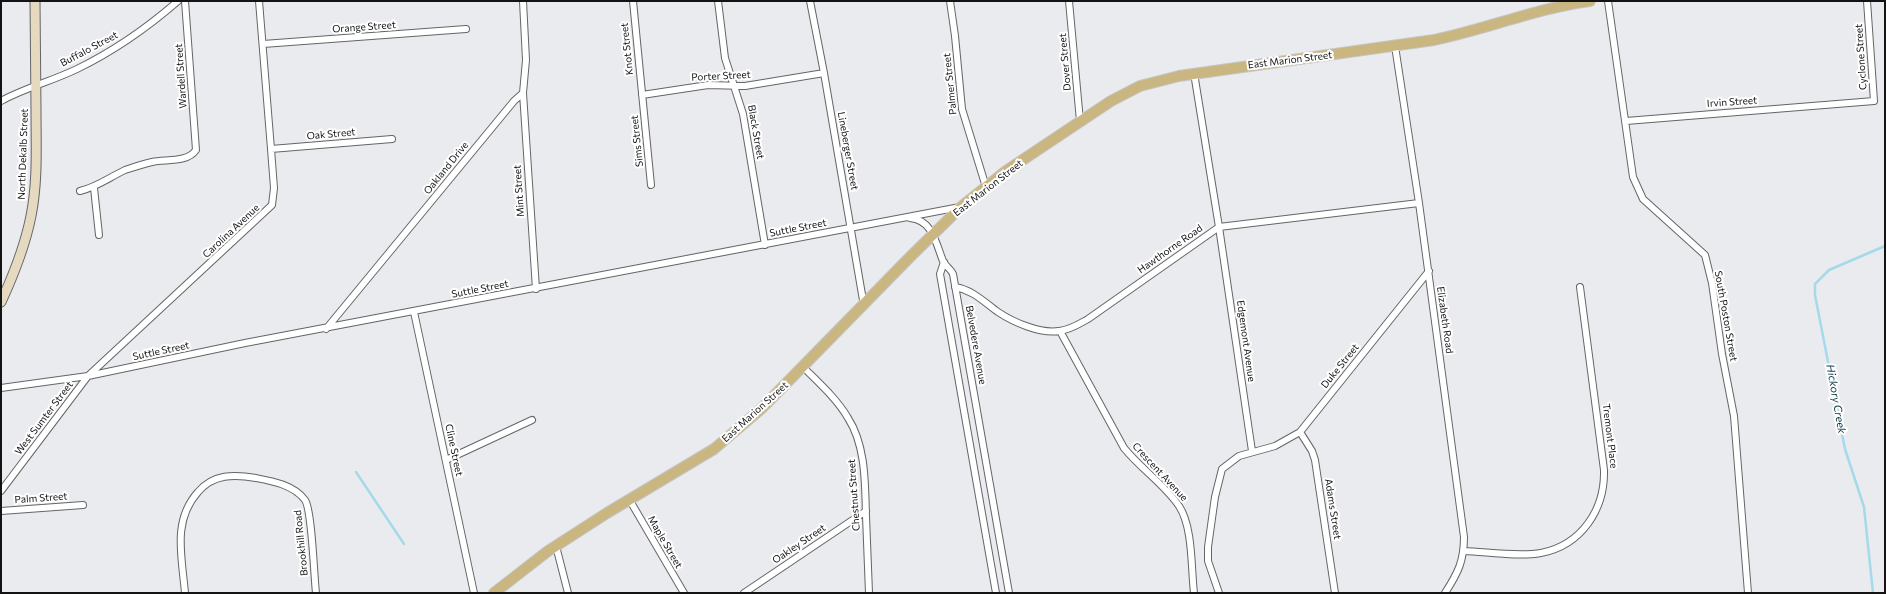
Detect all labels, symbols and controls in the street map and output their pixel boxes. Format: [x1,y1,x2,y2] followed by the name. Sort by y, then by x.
[332,19,396,35] street label: Orange Street
[618,22,636,76] street label: Knot Street
[1853,24,1869,90] street label: Cyclone Street
[58,29,120,69] street label: Buffalo Street
[1057,33,1073,91] street label: Dover Street
[173,43,189,109] street label: Wardell Street
[1247,49,1333,71] street label: East Marion Street
[941,52,959,116] street label: Palmer Street
[691,68,751,84] street label: Porter Street
[1706,94,1758,110] street label: Irvin Street
[745,104,767,160] street label: Black Street
[15,108,31,200] street label: North Dekalb Street
[835,111,861,191] street label: Lineberger Street
[628,115,646,167] street label: Sims Street
[306,126,356,142] street label: Oak Street
[421,139,471,197] street label: Oakland Drive
[951,157,1025,219] street label: East Marion Street
[511,165,527,217] street label: Mint Street
[200,202,262,260] street label: Carolina Avenue
[769,217,827,239] street label: Suttle Street
[1135,222,1205,276] street label: Hawthorne Road
[1712,270,1740,362] street label: South Poston Street
[451,278,509,300] street label: Suttle Street
[1434,286,1456,354] street label: Elizabeth Road
[1234,300,1258,382] street label: Edgemont Avenue
[963,305,989,385] street label: Belvedere Avenue
[132,339,190,363] street label: Suttle Street
[1318,341,1362,391] street label: Duke Street
[1823,363,1849,435] water label: Hickory Creek
[12,379,76,457] street label: West Sumter Street
[719,379,791,445] street label: East Marion Street
[1600,403,1620,469] street label: Tremont Place
[443,423,465,477] street label: Cline Street
[1130,440,1190,504] street label: Crescent Avenue
[846,459,862,531] street label: Chestnut Street
[1322,478,1344,540] street label: Adams Street
[14,490,68,506] street label: Palm Street
[292,509,310,577] street label: Brookhill Road
[645,514,685,570] street label: Maple Street
[770,522,828,566] street label: Oakley Street

